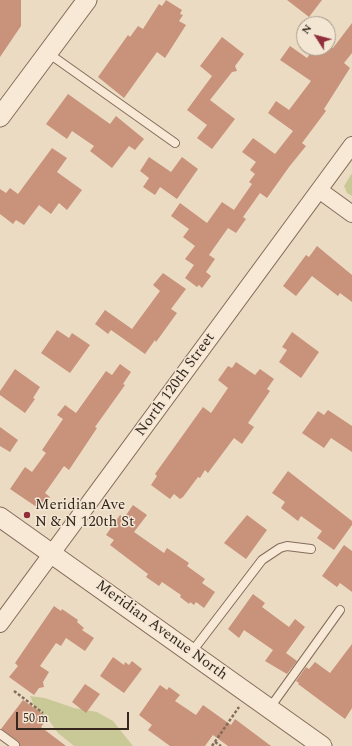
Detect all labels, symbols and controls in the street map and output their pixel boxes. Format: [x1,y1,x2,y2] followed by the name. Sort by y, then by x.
[296,16,336,56] north arrow
[297,21,316,38] text: N
[132,330,220,440] street label: North 120th Street
[35,497,134,532] place label: Meridian Ave N & N 120th St
[22,510,32,520] marker: Meridian Ave N & N 120th St
[92,577,230,685] street label: Meridian Avenue North
[18,704,131,730] scale bar
[23,709,48,728] text: 50 m

